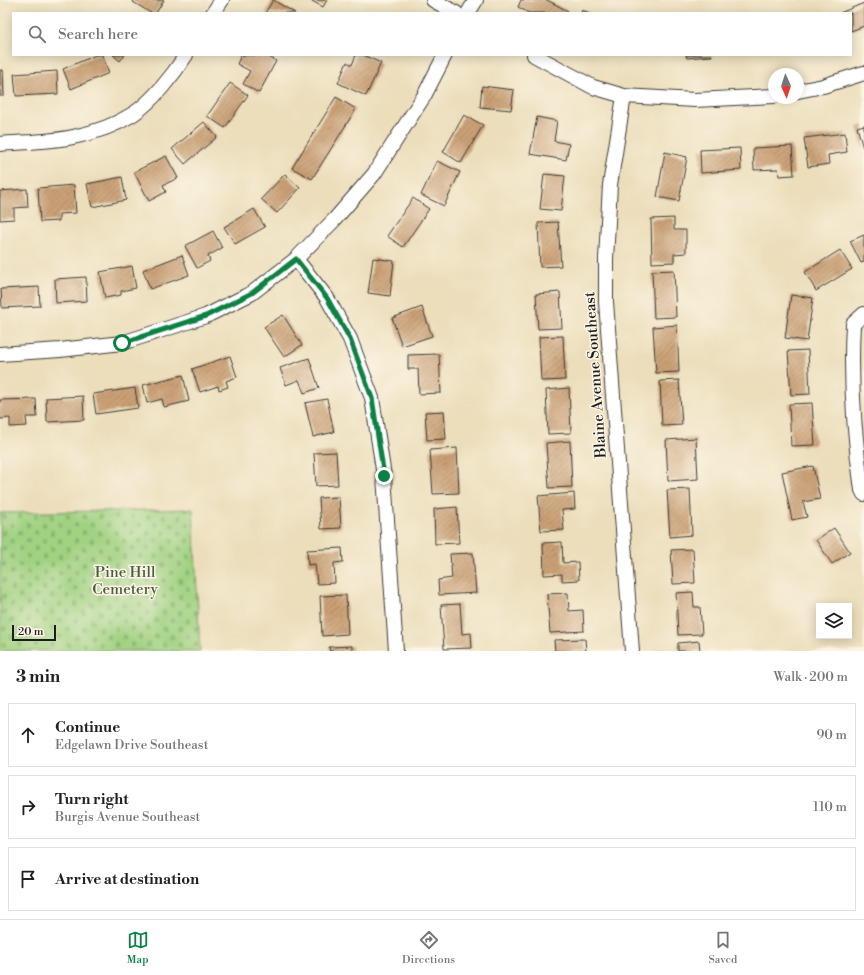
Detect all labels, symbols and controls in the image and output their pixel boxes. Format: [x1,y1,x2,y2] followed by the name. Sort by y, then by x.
[12,12,852,56] search box
[26,23,48,45] icon: search
[58,25,138,44] text: Search here
[768,68,804,104] north arrow
[580,290,611,460] street label: Blaine Avenue Southeast
[113,334,131,352] route start
[375,467,393,485] route end
[92,563,159,599] park label: Pine Hill Cemetery
[816,603,852,639] map controls
[816,603,852,639] button: layers
[12,623,56,642] scale bar
[18,625,43,639] text: 20 m
[16,666,60,688] text: 3 min
[774,669,848,685] text: Walk · 200 m
[55,718,120,737] text: Continue
[17,724,39,746] icon: ahead
[816,727,847,743] text: 90 m
[55,737,208,753] text: Edgelawn Drive Southeast
[55,790,129,809] text: Turn right
[17,796,39,818] icon: right
[813,799,847,815] text: 110 m
[55,809,200,825] text: Burgis Avenue Southeast
[17,868,39,890] icon: arrive
[55,870,199,889] text: Arrive at destination
[127,929,149,967] tab: Map
[402,929,455,967] tab: Directions
[708,929,737,967] tab: Saved

